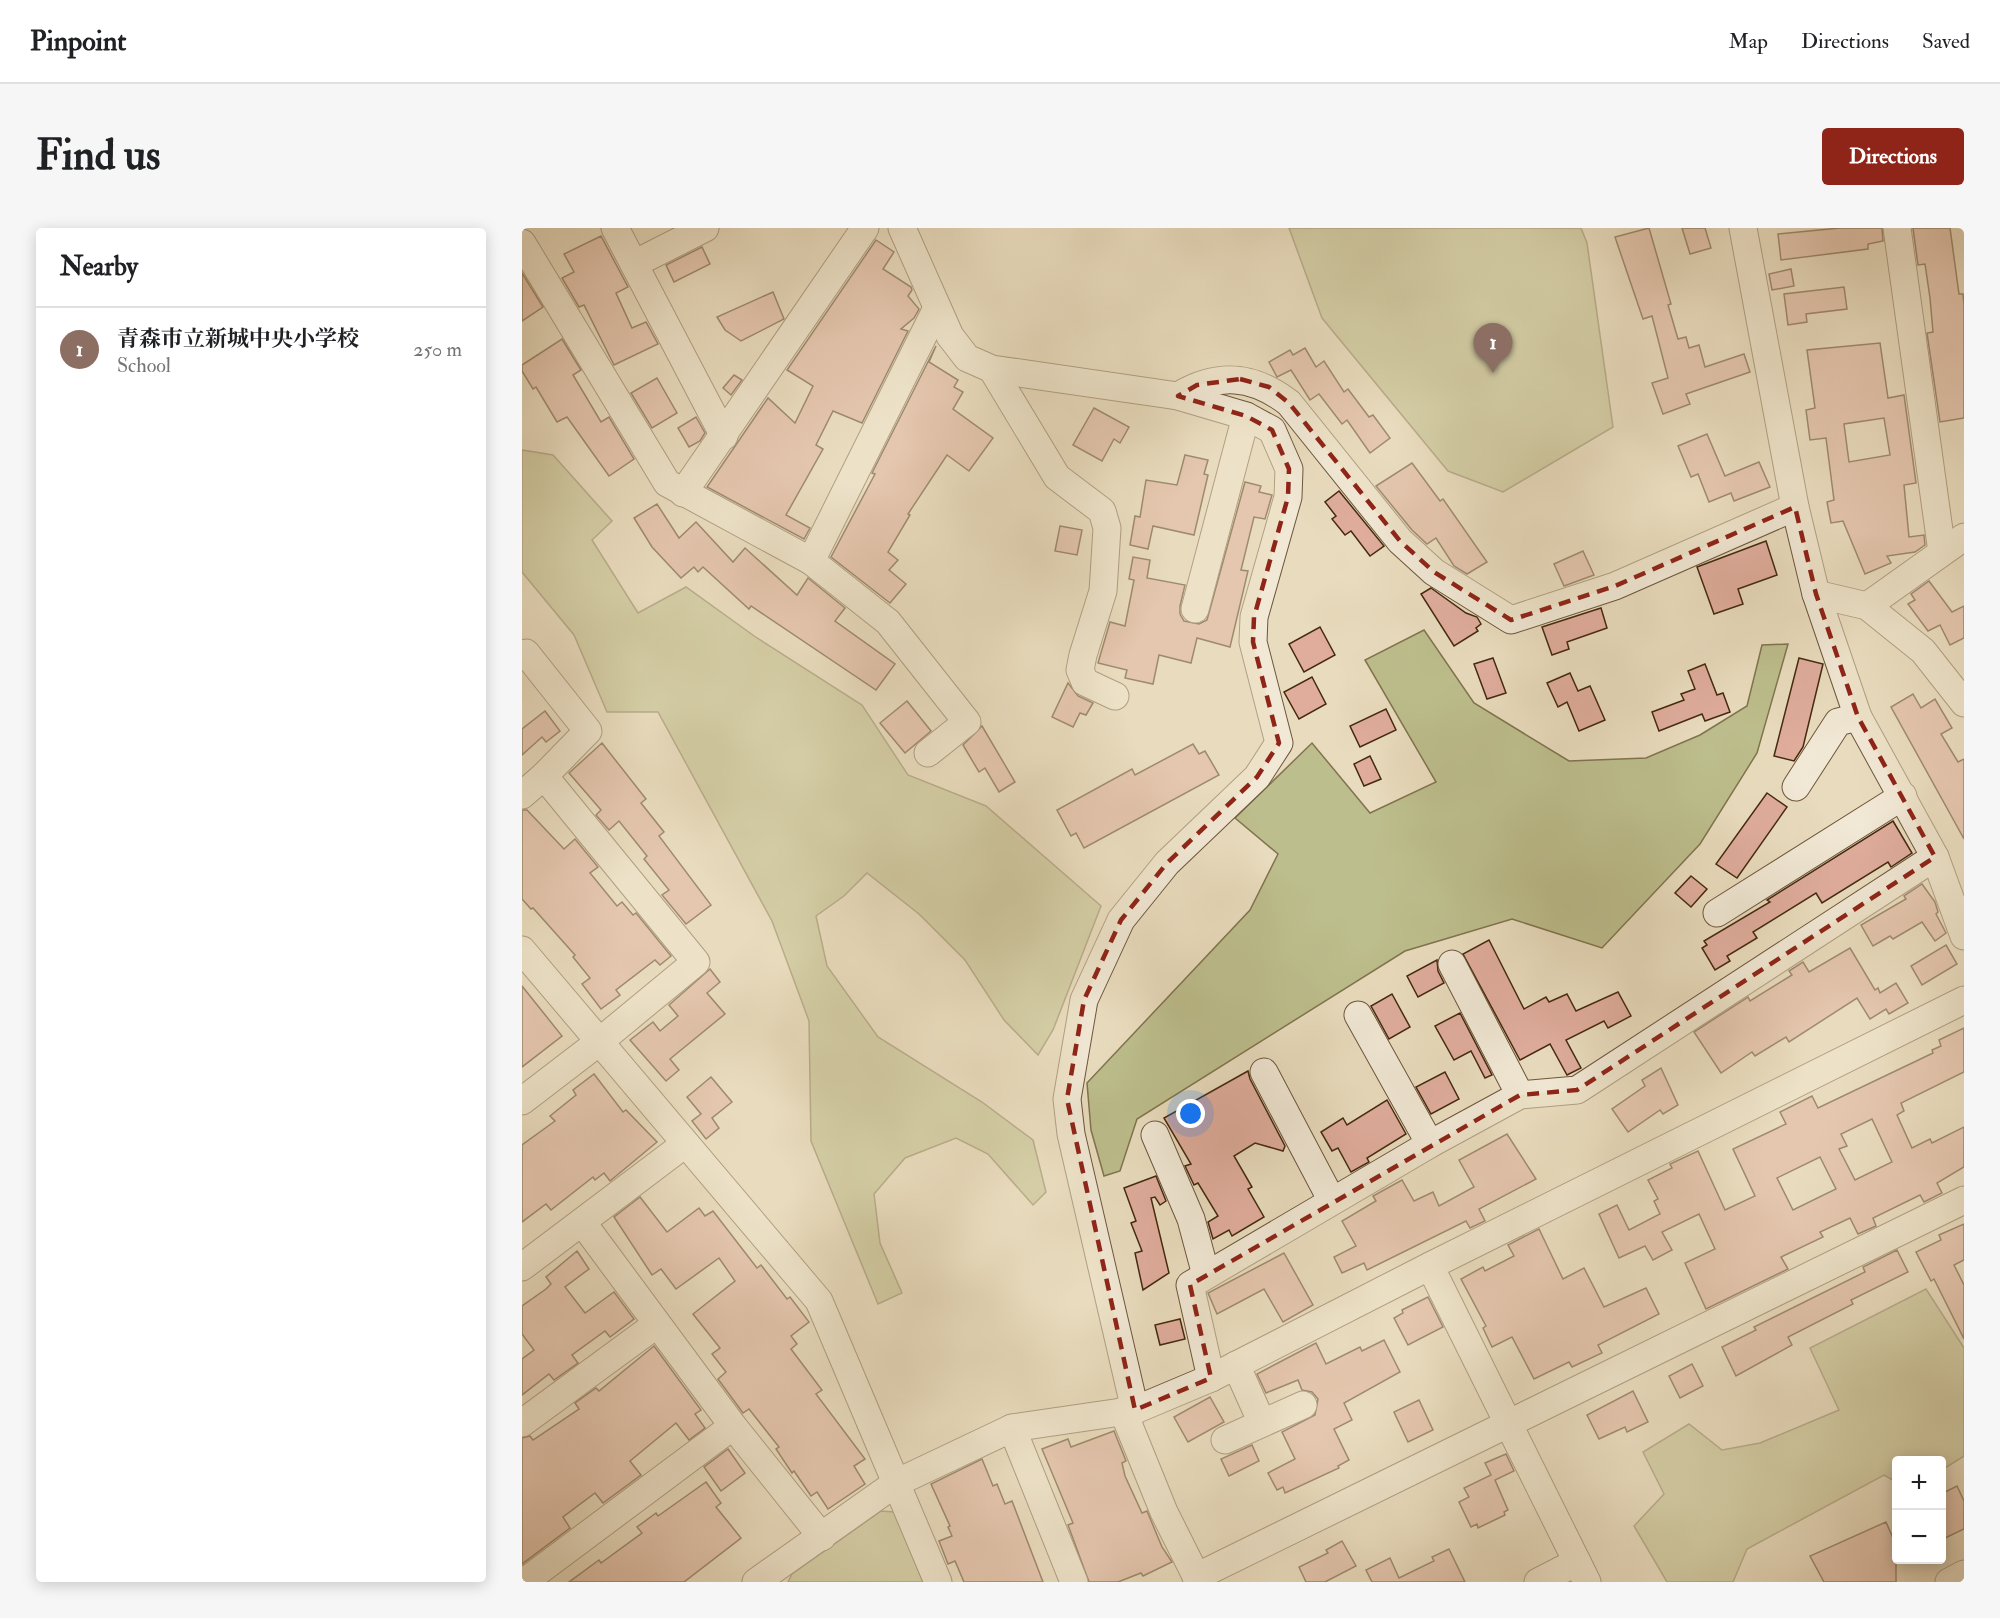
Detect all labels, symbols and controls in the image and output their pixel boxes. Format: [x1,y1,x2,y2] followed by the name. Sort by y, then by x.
[30,24,126,59] text: Pinpoint
[1728,28,1768,55] text: Map
[1801,28,1889,55] text: Directions
[1922,28,1970,55] text: Saved
[1822,128,1964,185] button: Directions
[36,130,160,182] text: Find us
[60,251,138,283] text: Nearby
[1474,324,1512,373] pin: 1
[117,325,359,353] text: 青森市立新城中央小学校
[76,337,83,362] text: 1
[413,337,462,362] text: 250 m
[117,353,171,378] text: School
[1176,1099,1205,1128] your location
[1892,1456,1946,1564] map controls
[1892,1456,1946,1510] button: +
[1892,1510,1946,1564] button: −

